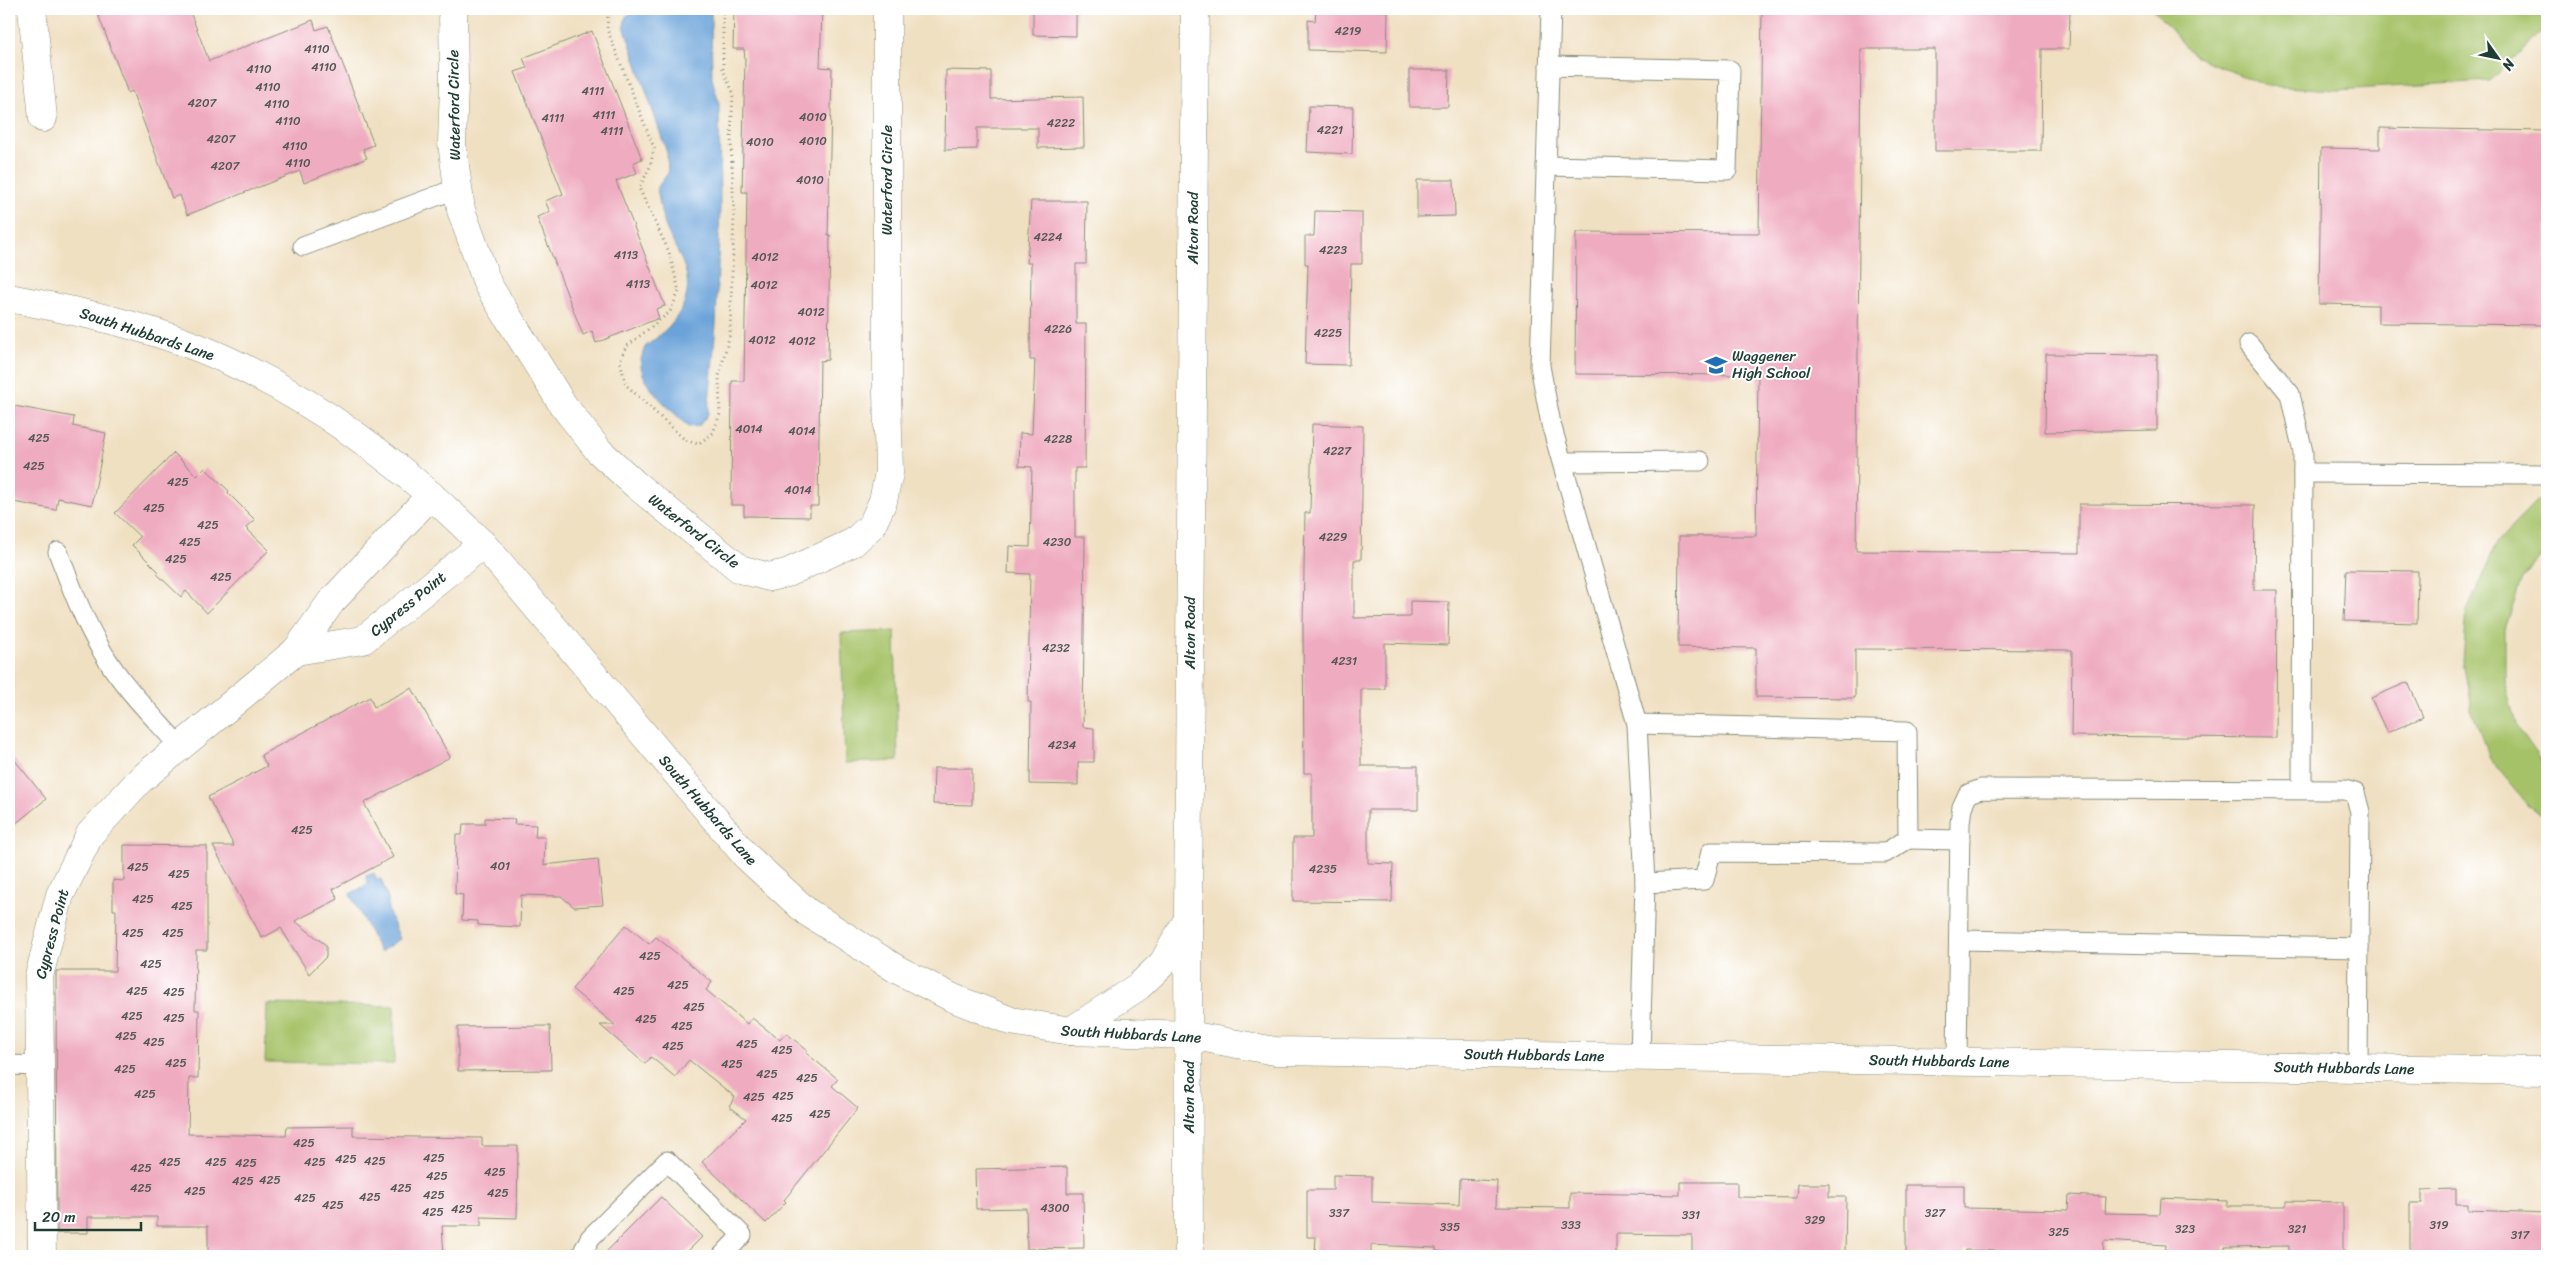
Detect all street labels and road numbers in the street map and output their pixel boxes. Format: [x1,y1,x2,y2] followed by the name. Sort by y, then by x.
[440,49,468,160] street label: Waterford Circle
[874,124,900,235] street label: Waterford Circle
[1180,191,1206,265] street label: Alton Road
[76,300,218,368] street label: South Hubbards Lane
[642,487,746,575] street label: Waterford Circle
[364,565,452,643] street label: Cypress Point
[1177,596,1203,670] street label: Alton Road
[652,748,764,872] street label: South Hubbards Lane
[28,886,77,982] street label: Cypress Point
[1060,1017,1202,1051] street label: South Hubbards Lane
[1464,1041,1604,1069] street label: South Hubbards Lane
[1869,1047,2009,1075] street label: South Hubbards Lane
[2274,1054,2414,1082] street label: South Hubbards Lane
[1176,1060,1202,1134] street label: Alton Road

